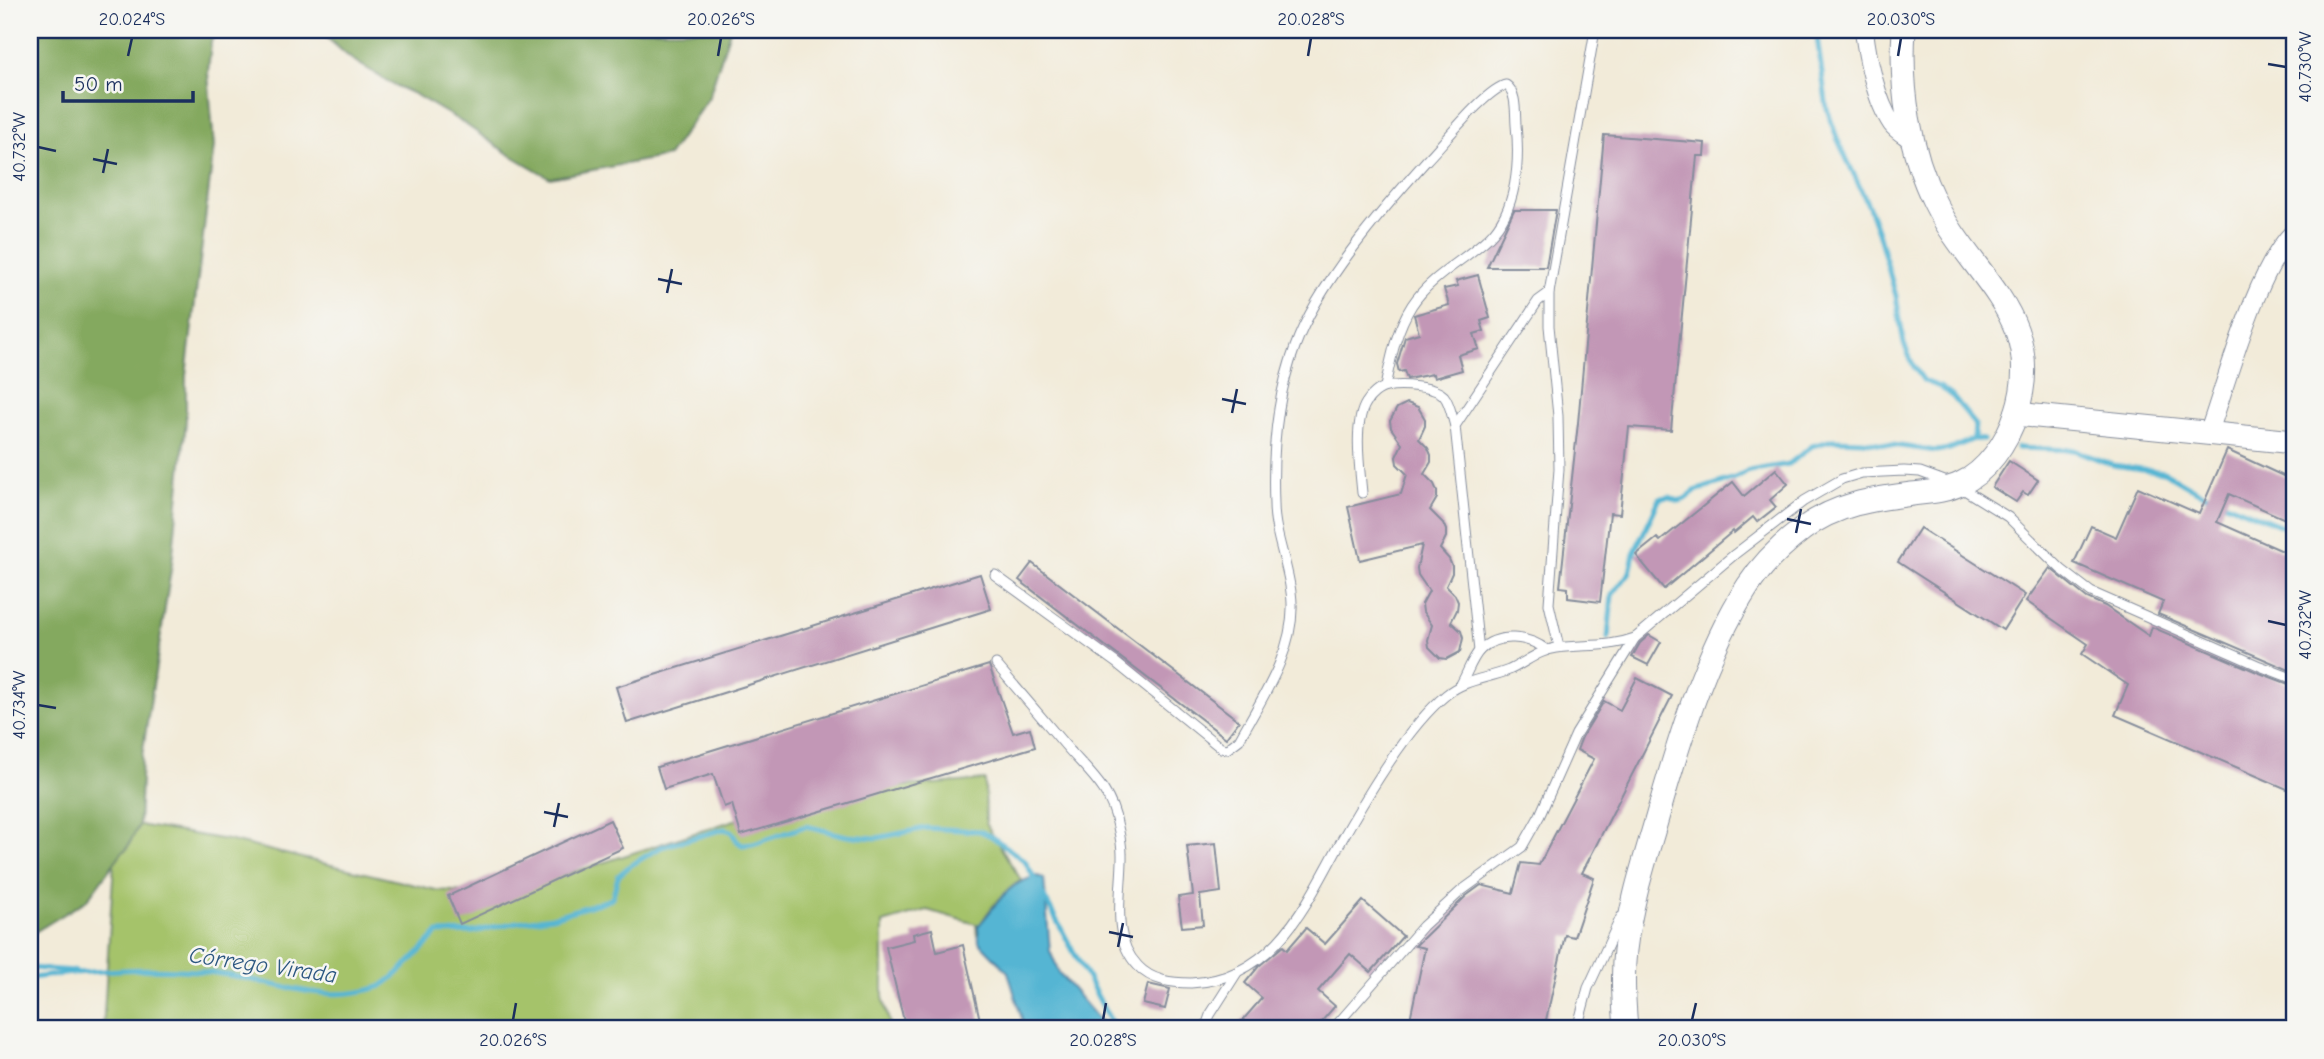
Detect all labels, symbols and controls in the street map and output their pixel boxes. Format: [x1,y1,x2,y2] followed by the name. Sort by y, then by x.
[99,9,165,30] text: 20.024°S
[687,9,755,30] text: 20.026°S
[1277,9,1345,30] text: 20.028°S
[1867,9,1935,30] text: 20.030°S
[2295,31,2316,103] text: 40.730°W
[63,60,192,104] scale bar
[74,72,123,96] text: 50 m
[9,112,30,182] text: 40.732°W
[2295,590,2316,660] text: 40.732°W
[9,670,30,739] text: 40.734°W
[187,941,339,989] water label: Córrego Virada
[479,1030,547,1051] text: 20.026°S
[1069,1030,1137,1051] text: 20.028°S
[1658,1030,1726,1051] text: 20.030°S

